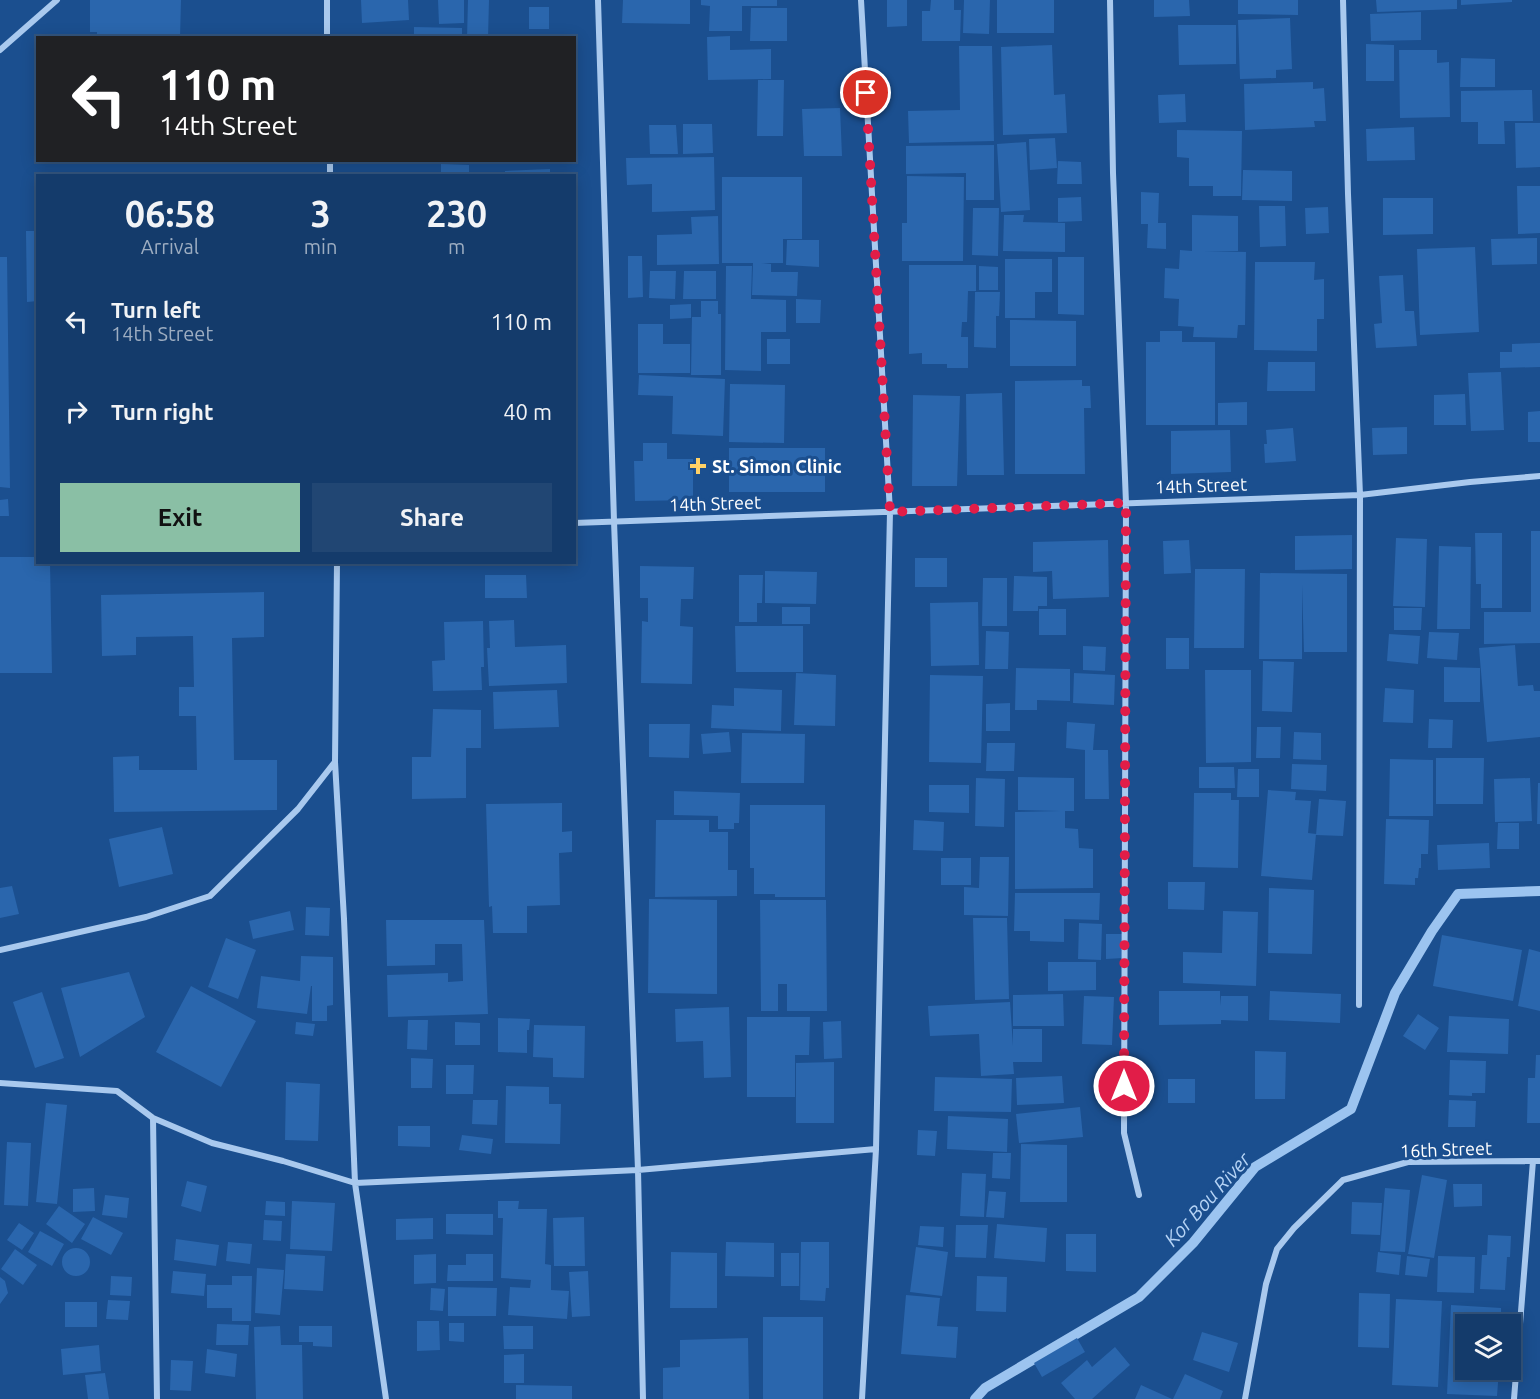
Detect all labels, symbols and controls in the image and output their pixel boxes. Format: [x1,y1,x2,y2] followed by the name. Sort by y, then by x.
[60,60,138,138] icon: left
[159,61,276,108] text: 110 m
[840,67,891,118] pin
[849,76,882,109] icon: arrive
[159,110,297,140] text: 14th Street
[125,193,215,234] text: 06:58
[310,193,331,234] text: 3
[426,193,487,234] text: 230
[141,235,199,258] text: Arrival
[304,235,337,258] text: min
[448,235,465,258] text: m
[111,297,201,322] text: Turn left
[60,305,93,338] icon: left
[491,309,552,334] text: 110 m
[111,322,213,345] text: 14th Street
[60,395,93,428] icon: right
[111,399,213,424] text: Turn right
[503,399,552,424] text: 40 m
[712,456,842,476] place label: St. Simon Clinic
[689,457,707,475] marker: St. Simon Clinic
[1155,473,1247,497] street label: 14th Street
[60,483,300,552] button: Exit
[312,483,552,552] button: Share
[669,491,761,515] street label: 14th Street
[1092,1054,1156,1118] position arrow
[1400,1137,1492,1161] street label: 16th Street
[1159,1147,1256,1250] water label: Kor Bou River
[1455,1314,1521,1380] map controls
[1455,1314,1521,1380] button: layers

